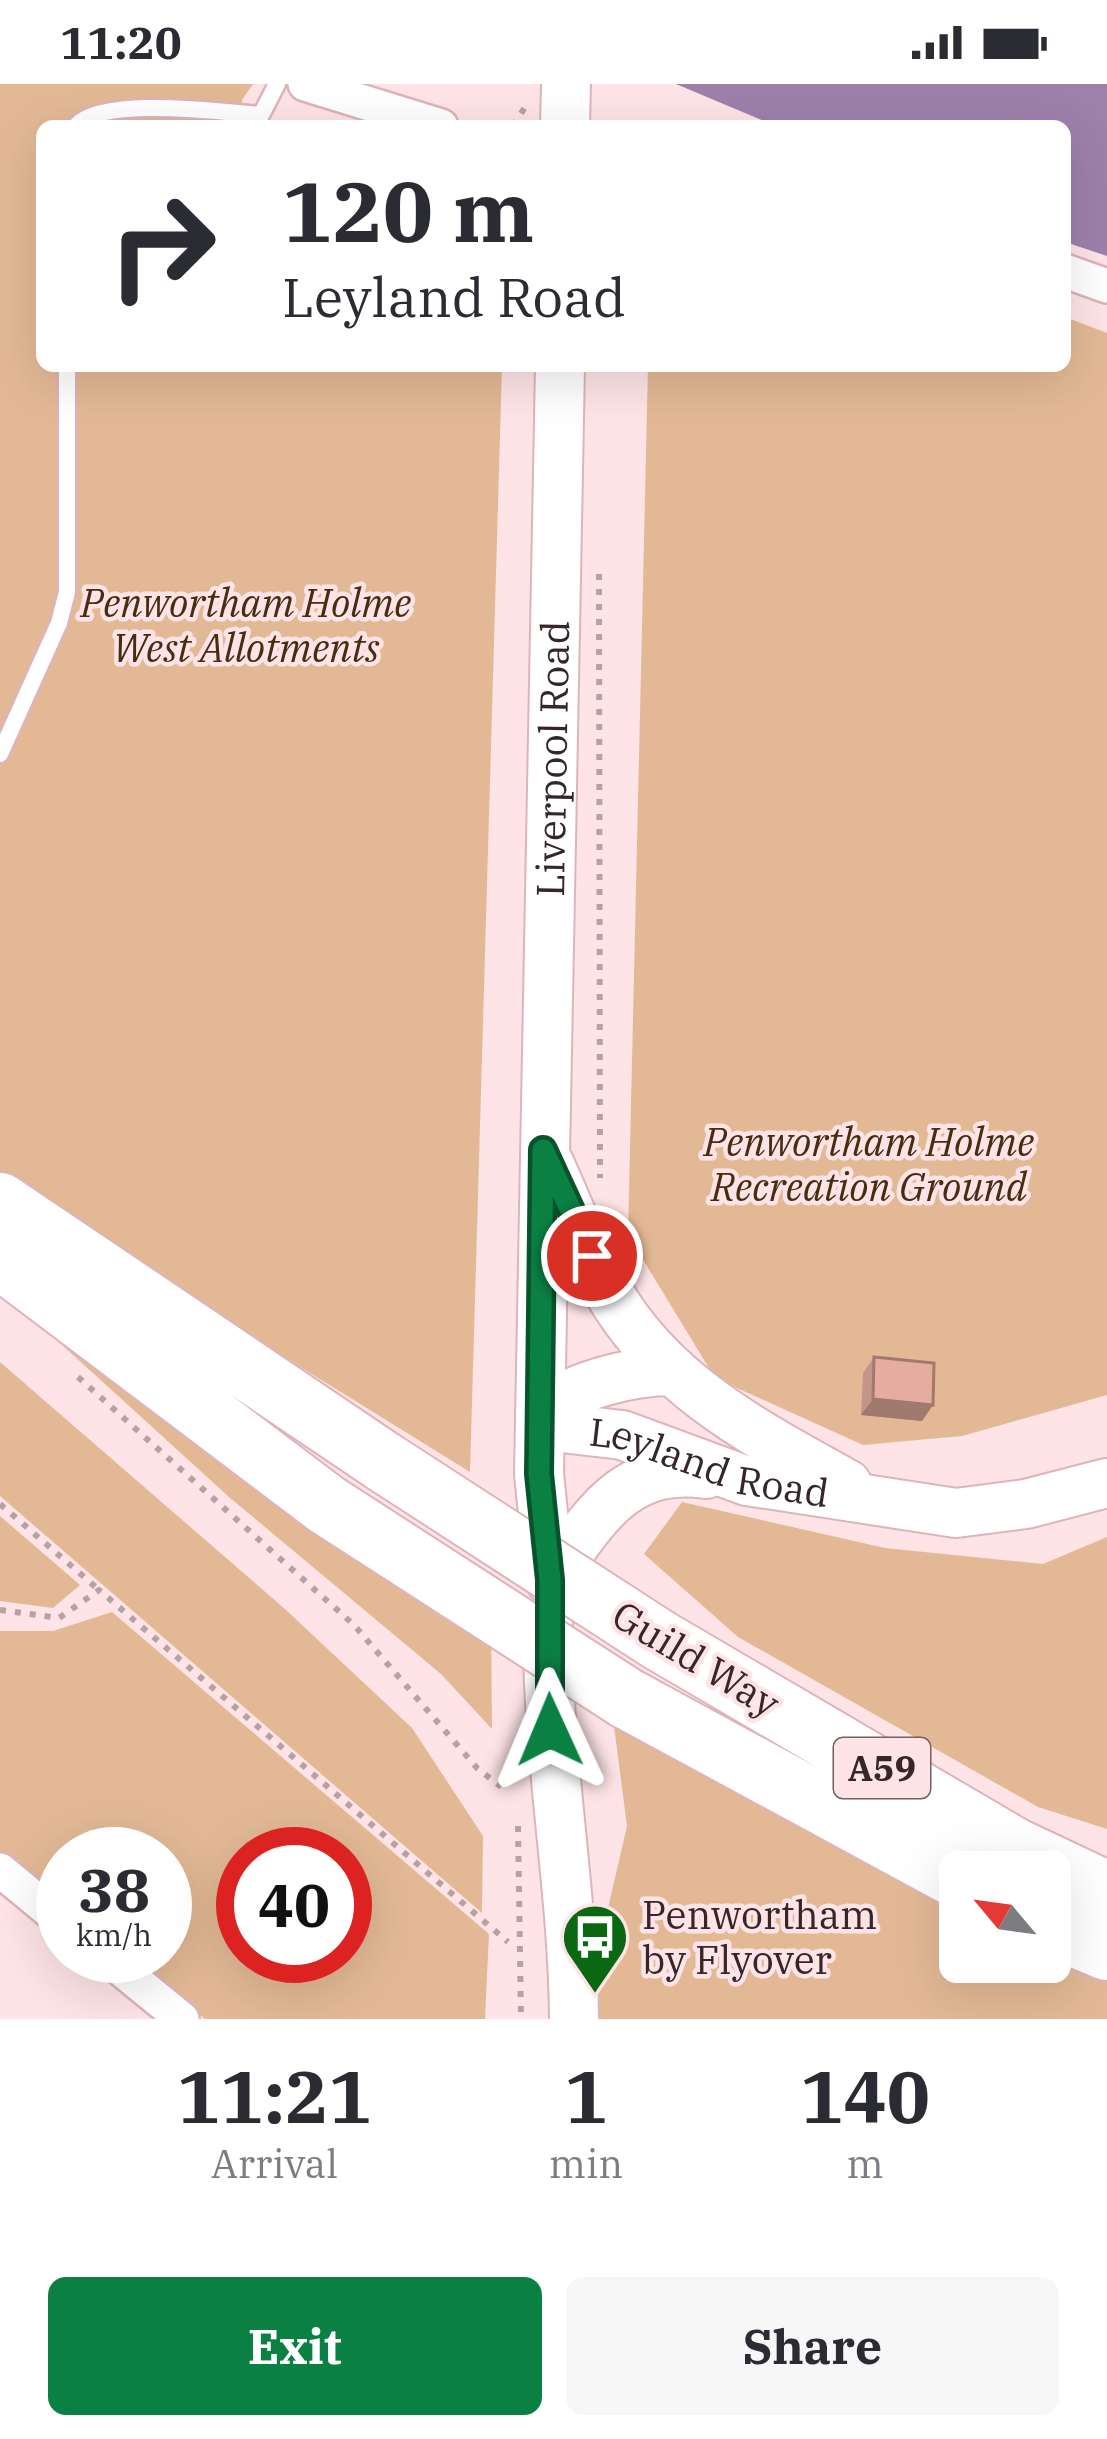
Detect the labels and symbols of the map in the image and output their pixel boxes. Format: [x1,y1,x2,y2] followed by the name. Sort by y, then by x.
[80,577,411,673] park label: Penwortham Holme West Allotments
[524,620,580,897] street label: Liverpool Road
[703,1116,1034,1212] park label: Penwortham Holme Recreation Ground
[541,1205,643,1307] pin
[587,1405,833,1518] street label: Leyland Road
[603,1589,789,1728] street label: Guild Way
[487,1667,613,1793] position arrow
[834,1738,930,1798] road number: A59
[216,1827,372,1983] speed limit sign: 40
[939,1851,1071,1983] north arrow
[642,1889,877,1985] place label: Penwortham by Flyover
[560,1902,630,1996] bus stop icon: Penwortham by Flyover

